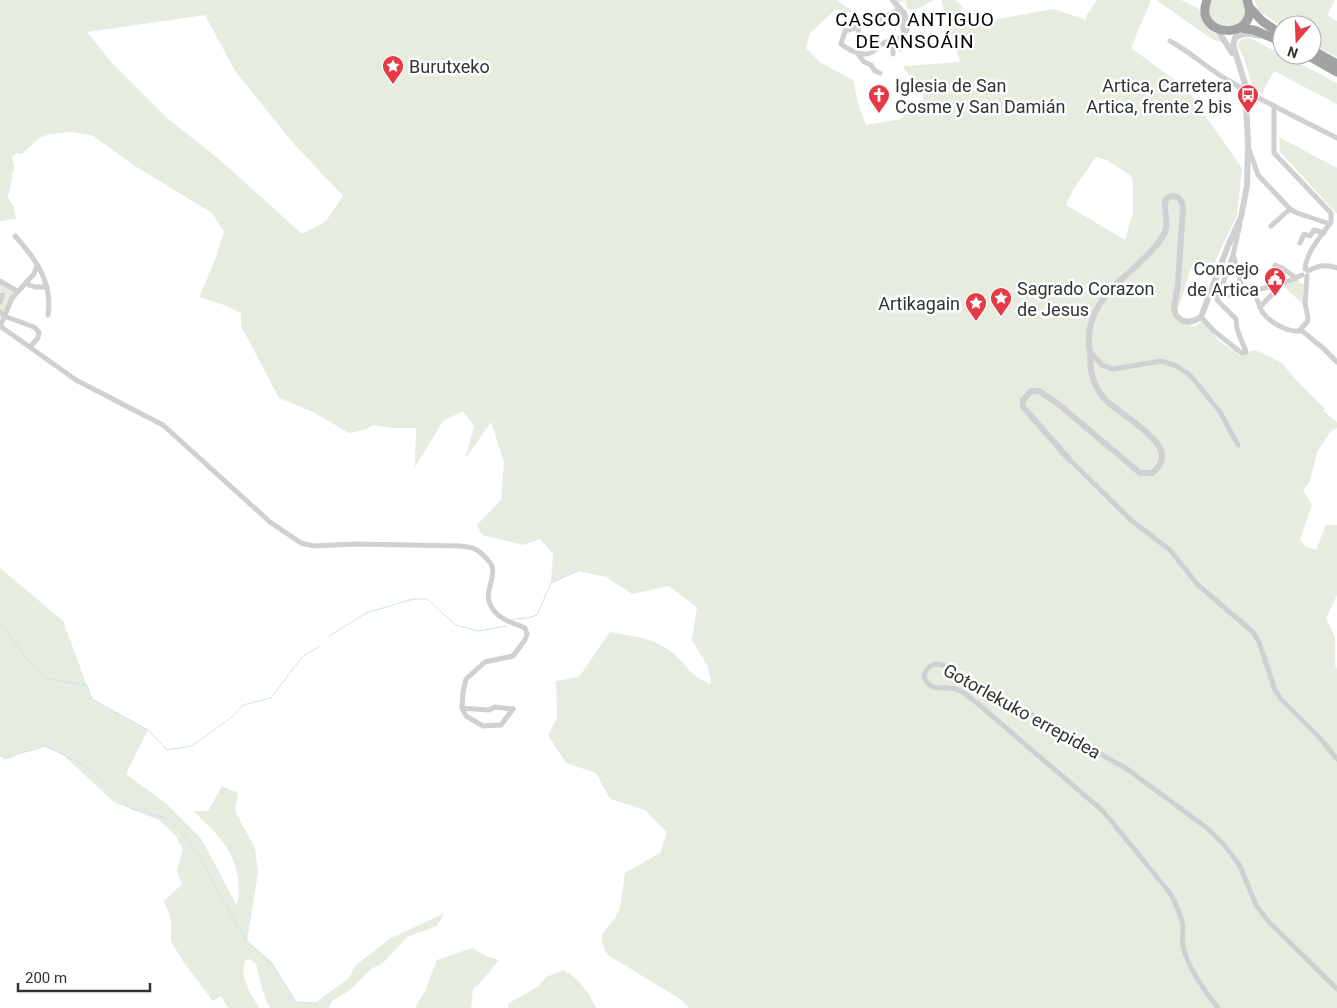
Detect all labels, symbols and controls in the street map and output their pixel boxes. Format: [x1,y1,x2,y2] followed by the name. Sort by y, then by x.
[835,8,995,53] district label: CASCO ANTIGUO DE ANSOÁIN
[1272,15,1322,65] north arrow
[1285,43,1300,61] text: N
[381,54,405,85] place icon: Burutxeko
[409,56,490,77] place label: Burutxeko
[895,75,1065,117] place label: Iglesia de San Cosme y San Damián
[1086,75,1232,117] place label: Artica, Carretera Artica, frente 2 bis
[867,83,891,114] church icon: Iglesia de San Cosme y San Damián
[1236,83,1260,114] bus stop icon: Artica, Carretera Artica, frente 2 bis
[1187,258,1259,300] place label: Concejo de Artica
[1263,266,1287,297] public building icon: Concejo de Artica
[1017,278,1155,320] place label: Sagrado Corazon de Jesus
[989,286,1013,317] place icon: Sagrado Corazon de Jesus
[964,291,988,322] place icon: Artikagain
[878,293,960,314] place label: Artikagain
[940,659,1104,763] street label: Gotorlekuko errepidea
[18,960,150,992] scale bar
[25,969,67,987] text: 200 m

